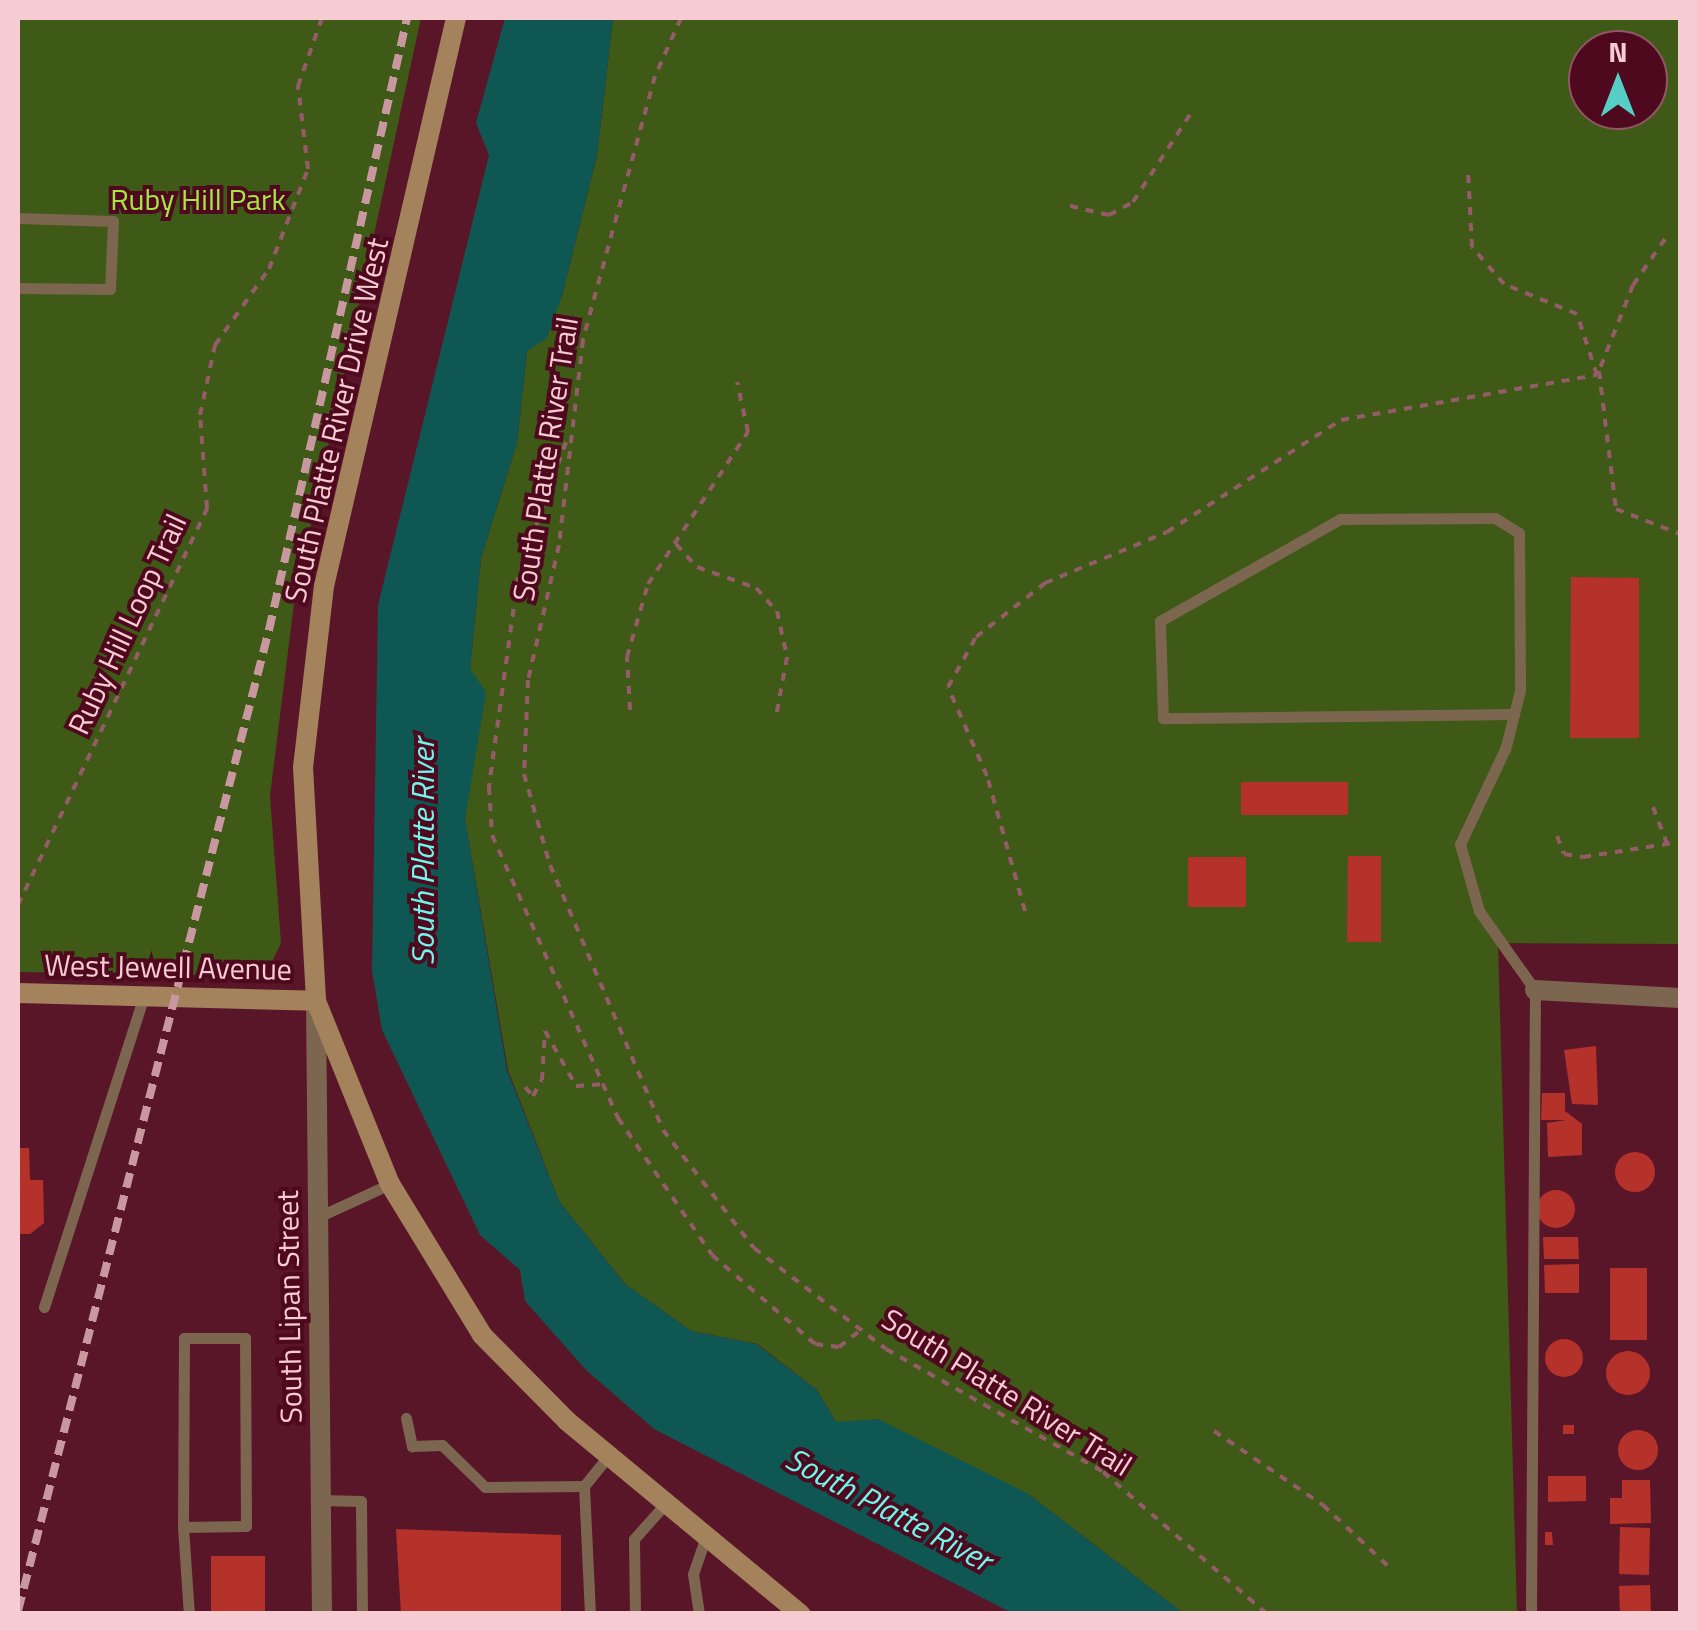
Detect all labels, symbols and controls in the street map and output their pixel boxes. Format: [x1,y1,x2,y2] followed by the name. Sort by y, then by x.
[1568,30,1668,130] north arrow
[1608,30,1628,73] text: N
[110,181,286,217] park label: Ruby Hill Park
[277,234,395,606] street label: South Platte River Drive West
[505,314,585,604] street label: South Platte River Trail
[60,508,194,740] street label: Ruby Hill Loop Trail
[403,738,441,966] water label: South Platte River
[44,947,292,987] street label: West Jewell Avenue
[269,1190,309,1424] street label: South Lipan Street
[876,1301,1138,1483] street label: South Platte River Trail
[780,1439,998,1579] water label: South Platte River

